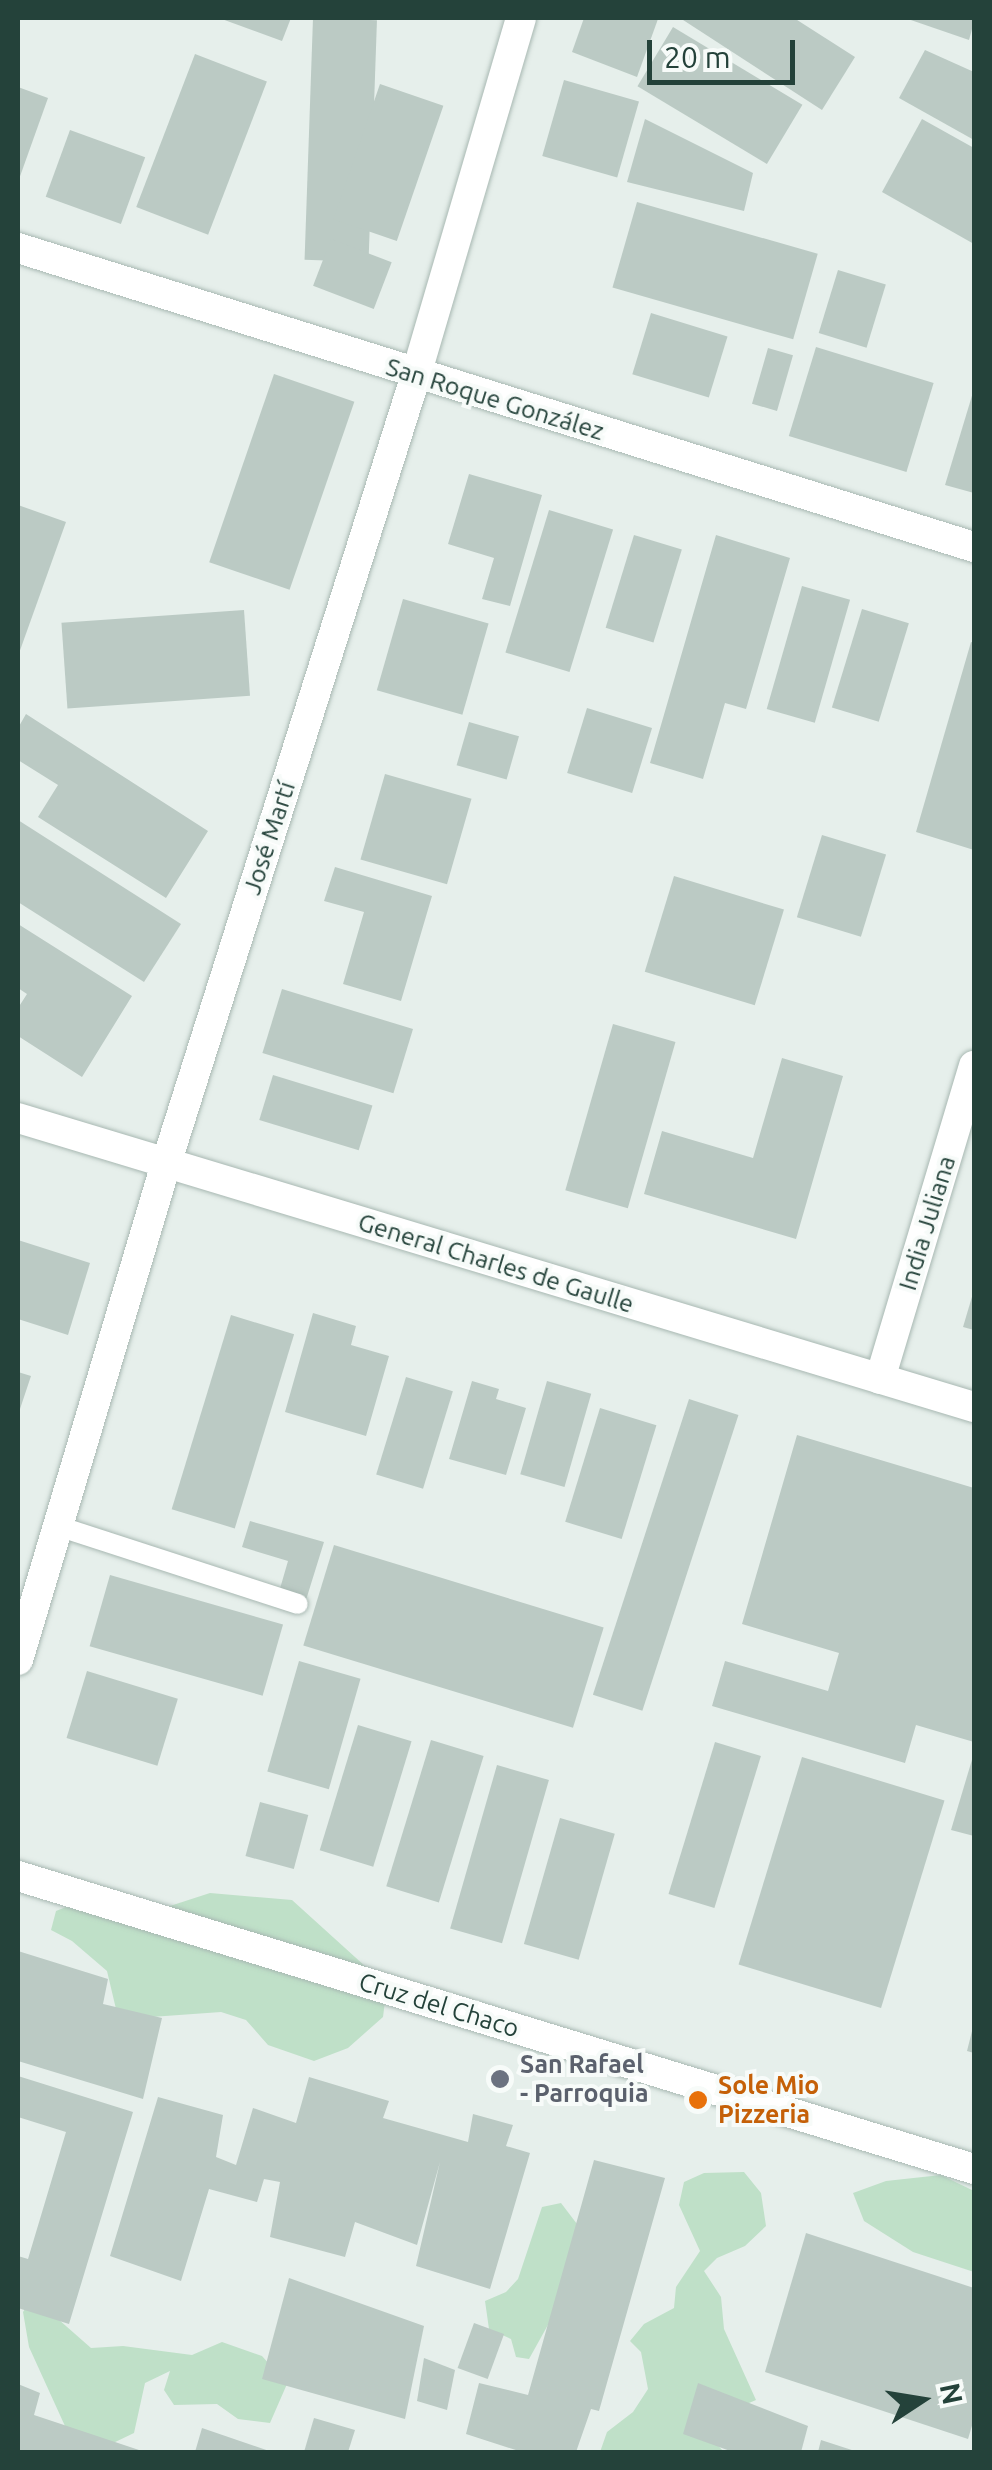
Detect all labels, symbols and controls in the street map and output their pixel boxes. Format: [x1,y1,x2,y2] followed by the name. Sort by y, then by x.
[652,20,800,82] scale bar
[664,40,731,74] text: 20 m
[382,352,608,446] street label: San Roque González
[237,778,301,898] street label: José Martí
[892,1152,962,1294] street label: India Juliana
[355,1207,637,1319] street label: General Charles de Gaulle
[355,1966,523,2044] street label: Cruz del Chaco
[520,2050,649,2109] place label: San Rafael - Parroquia
[489,2068,511,2090] marker: San Rafael - Parroquia
[718,2071,819,2130] place label: Sole Mio Pizzeria
[687,2089,709,2111] marker: Sole Mio Pizzeria
[872,2350,972,2450] north arrow
[934,2380,969,2407] text: N

